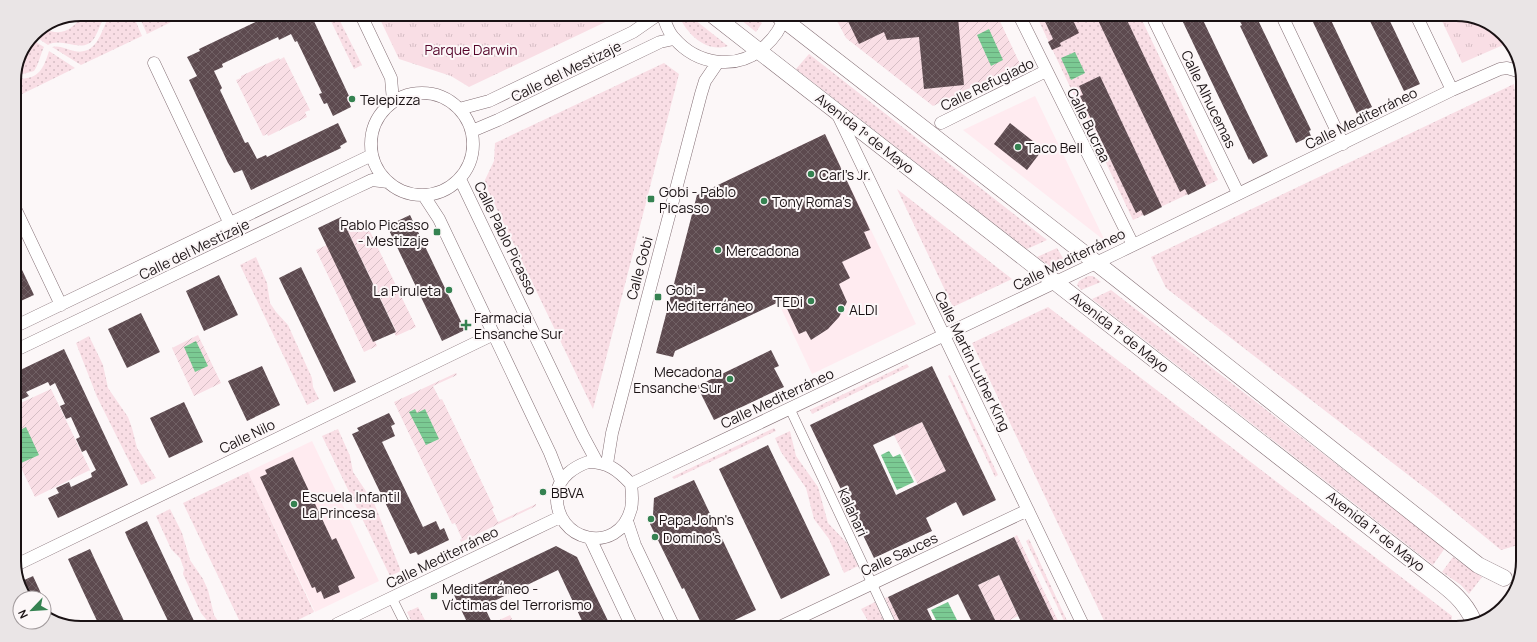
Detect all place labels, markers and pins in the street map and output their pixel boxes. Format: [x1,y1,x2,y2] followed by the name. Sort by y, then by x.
[360,90,420,109] place label: Telepizza
[347,94,357,104] marker: Telepizza
[1026,138,1083,157] place label: Taco Bell
[1013,142,1023,152] marker: Taco Bell
[819,165,871,184] place label: Carl's Jr.
[806,169,816,179] marker: Carl's Jr.
[659,182,736,217] place label: Gobi - Pablo Picasso
[772,192,851,211] place label: Tony Roma's
[646,194,656,204] marker: Gobi - Pablo Picasso
[759,196,769,206] marker: Tony Roma's
[340,215,429,250] place label: Pablo Picasso - Mestizaje
[432,227,442,237] marker: Pablo Picasso - Mestizaje
[726,241,799,260] place label: Mercadona
[713,245,723,255] marker: Mercadona
[666,280,753,315] place label: Gobi - Mediterráneo
[373,281,441,300] place label: La Piruleta
[444,285,454,295] marker: La Piruleta
[653,292,663,302] marker: Gobi - Mediterráneo
[774,292,803,311] place label: TEDi
[806,296,816,306] marker: TEDi
[849,300,878,319] place label: ALDI
[836,304,846,314] marker: ALDI
[474,308,563,343] place label: Farmacia Ensanche Sur
[461,320,471,330] marker: Farmacia Ensanche Sur
[633,362,722,397] place label: Mecadona Ensanche Sur
[725,374,735,384] marker: Mecadona Ensanche Sur
[551,483,584,502] place label: BBVA
[302,487,400,522] place label: Escuela Infantil La Princesa
[538,487,548,497] marker: BBVA
[289,499,299,509] marker: Escuela Infantil La Princesa
[659,510,734,529] place label: Papa John's
[646,514,656,524] marker: Papa John's
[663,528,721,547] place label: Domino's
[650,532,660,542] marker: Domino's
[442,579,592,614] place label: Mediterráneo - Víctimas del Terrorismo
[429,591,439,601] marker: Mediterráneo - Víctimas del Terrorismo

